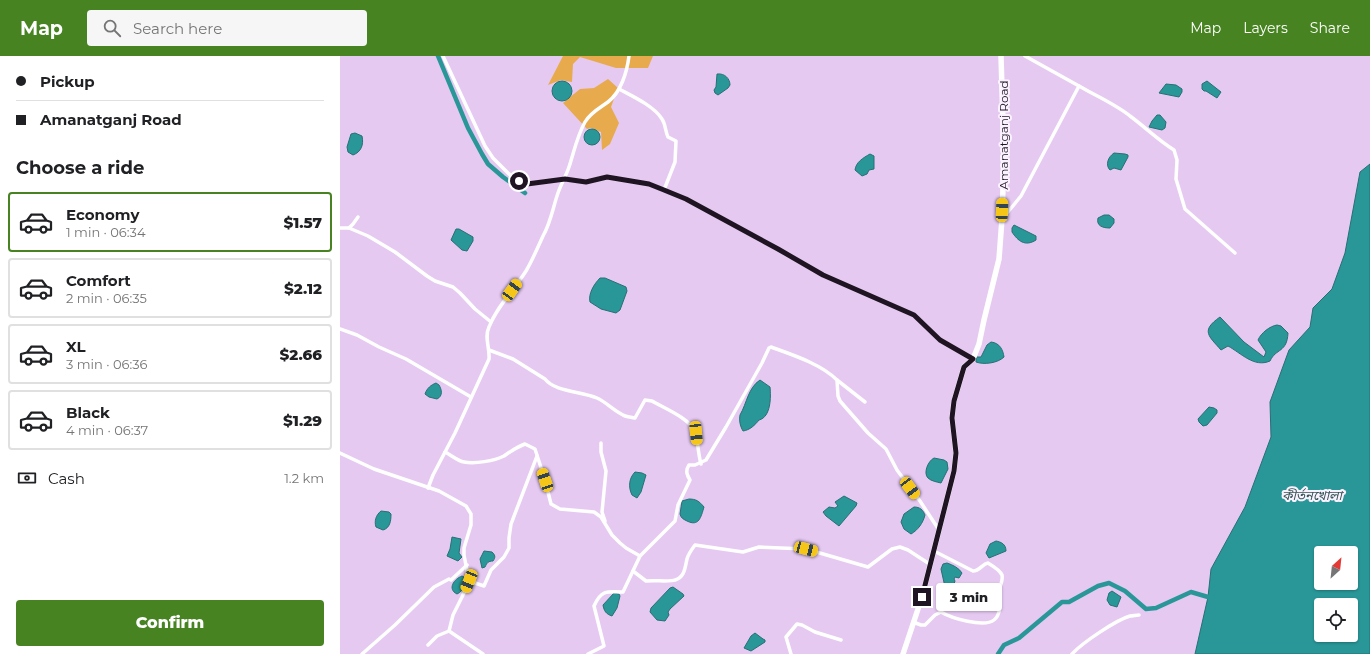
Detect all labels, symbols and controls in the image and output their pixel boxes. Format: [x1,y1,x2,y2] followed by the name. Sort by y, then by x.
[87,10,367,46] search box
[20,17,63,40] text: Map
[101,17,123,39] icon: search
[133,19,222,38] text: Search here
[1190,19,1221,37] text: Map
[1243,19,1288,37] text: Layers
[1310,19,1350,37] text: Share
[40,72,95,91] text: Pickup
[996,80,1011,190] street label: Amanatganj Road
[40,110,182,129] text: Amanatganj Road
[16,157,144,179] text: Choose a ride
[510,172,528,190] route start
[996,198,1008,222] car
[18,204,54,240] icon: car
[66,205,139,224] text: Economy
[284,213,322,232] text: $1.57
[66,224,145,240] text: 1 min · 06:34
[18,270,54,306] icon: car
[66,271,131,290] text: Comfort
[500,277,524,303] car
[284,279,322,298] text: $2.12
[66,290,147,306] text: 2 min · 06:35
[18,336,54,372] icon: car
[66,337,85,356] text: XL
[280,345,322,364] text: $2.66
[66,356,147,372] text: 3 min · 06:36
[18,402,54,438] icon: car
[66,403,110,422] text: Black
[283,411,322,430] text: $1.29
[689,420,703,446] car
[66,422,148,438] text: 4 min · 06:37
[16,467,38,489] icon: cash
[535,467,555,493] car
[48,469,85,488] text: Cash
[284,470,324,486] text: 1.2 km
[898,475,922,501] car
[1282,487,1345,503] water label: কীর্তনখোলা
[793,540,819,558] car
[1314,546,1358,590] north arrow
[1314,546,1358,642] map controls
[459,568,479,594] car
[936,583,1002,611] callout: 3 min
[913,588,931,606] route end
[950,589,988,605] text: 3 min
[1314,598,1358,642] button: locate
[16,600,324,646] button: Confirm

